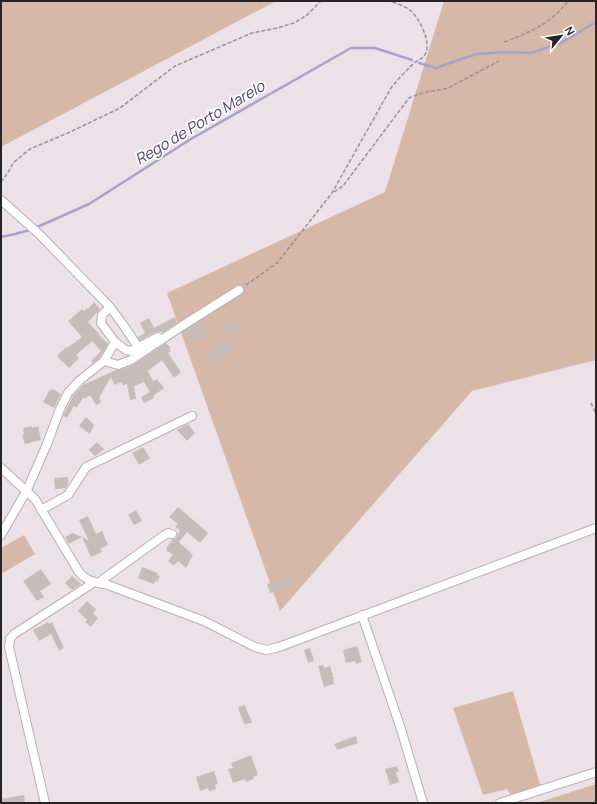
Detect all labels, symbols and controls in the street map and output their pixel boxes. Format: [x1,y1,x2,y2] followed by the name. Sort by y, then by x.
[541,16,581,56] north arrow
[562,24,579,38] text: N
[131,75,269,170] water label: Rego de Porto Marelo

